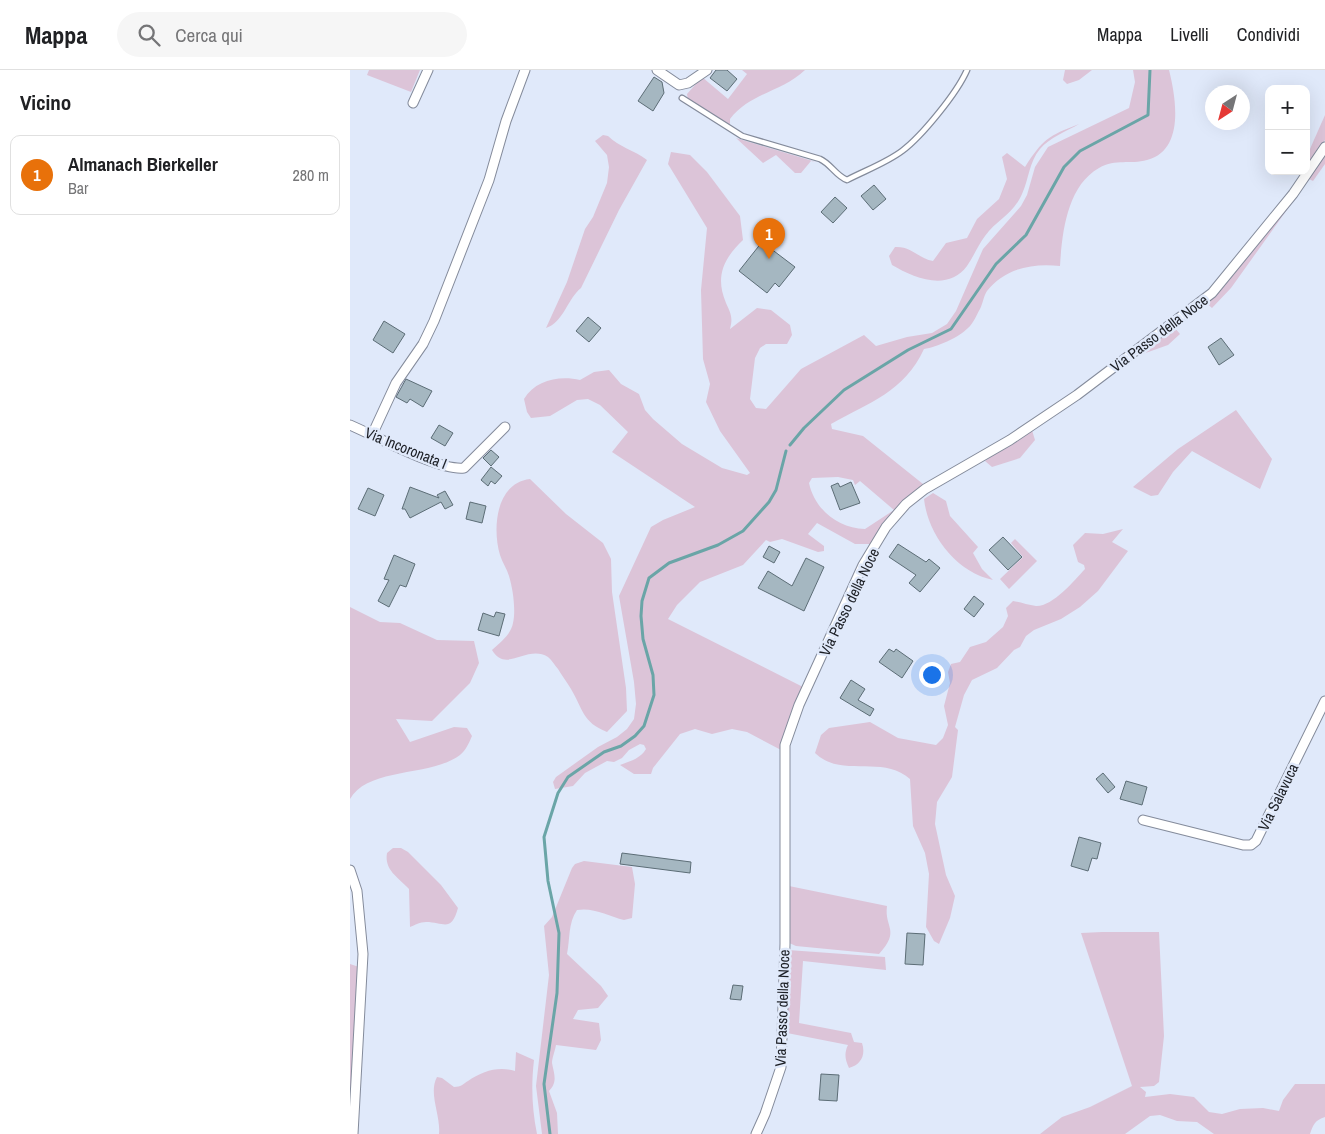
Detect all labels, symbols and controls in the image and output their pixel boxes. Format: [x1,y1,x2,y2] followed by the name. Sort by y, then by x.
[117,12,467,57] search box
[25,19,87,51] text: Mappa
[135,21,163,49] icon: search
[175,22,243,48] text: Cerca qui
[1097,22,1142,47] text: Mappa
[1170,22,1209,47] text: Livelli
[1237,22,1300,47] text: Condividi
[1205,85,1250,130] north arrow
[1265,85,1310,175] map controls
[1265,85,1310,130] button: +
[20,88,71,117] text: Vicino
[1265,130,1310,175] button: −
[68,151,218,177] text: Almanach Bierkeller
[33,164,41,186] text: 1
[293,164,329,186] text: 280 m
[68,177,88,199] text: Bar
[753,218,785,259] pin: 1
[1106,289,1212,377] street label: Via Passo della Noce
[362,422,450,474] street label: Via Incoronata I
[814,545,884,659] street label: Via Passo della Noce
[919,662,945,688] your location
[1253,760,1303,834] street label: Via Salavuca
[769,949,795,1067] street label: Via Passo della Noce

